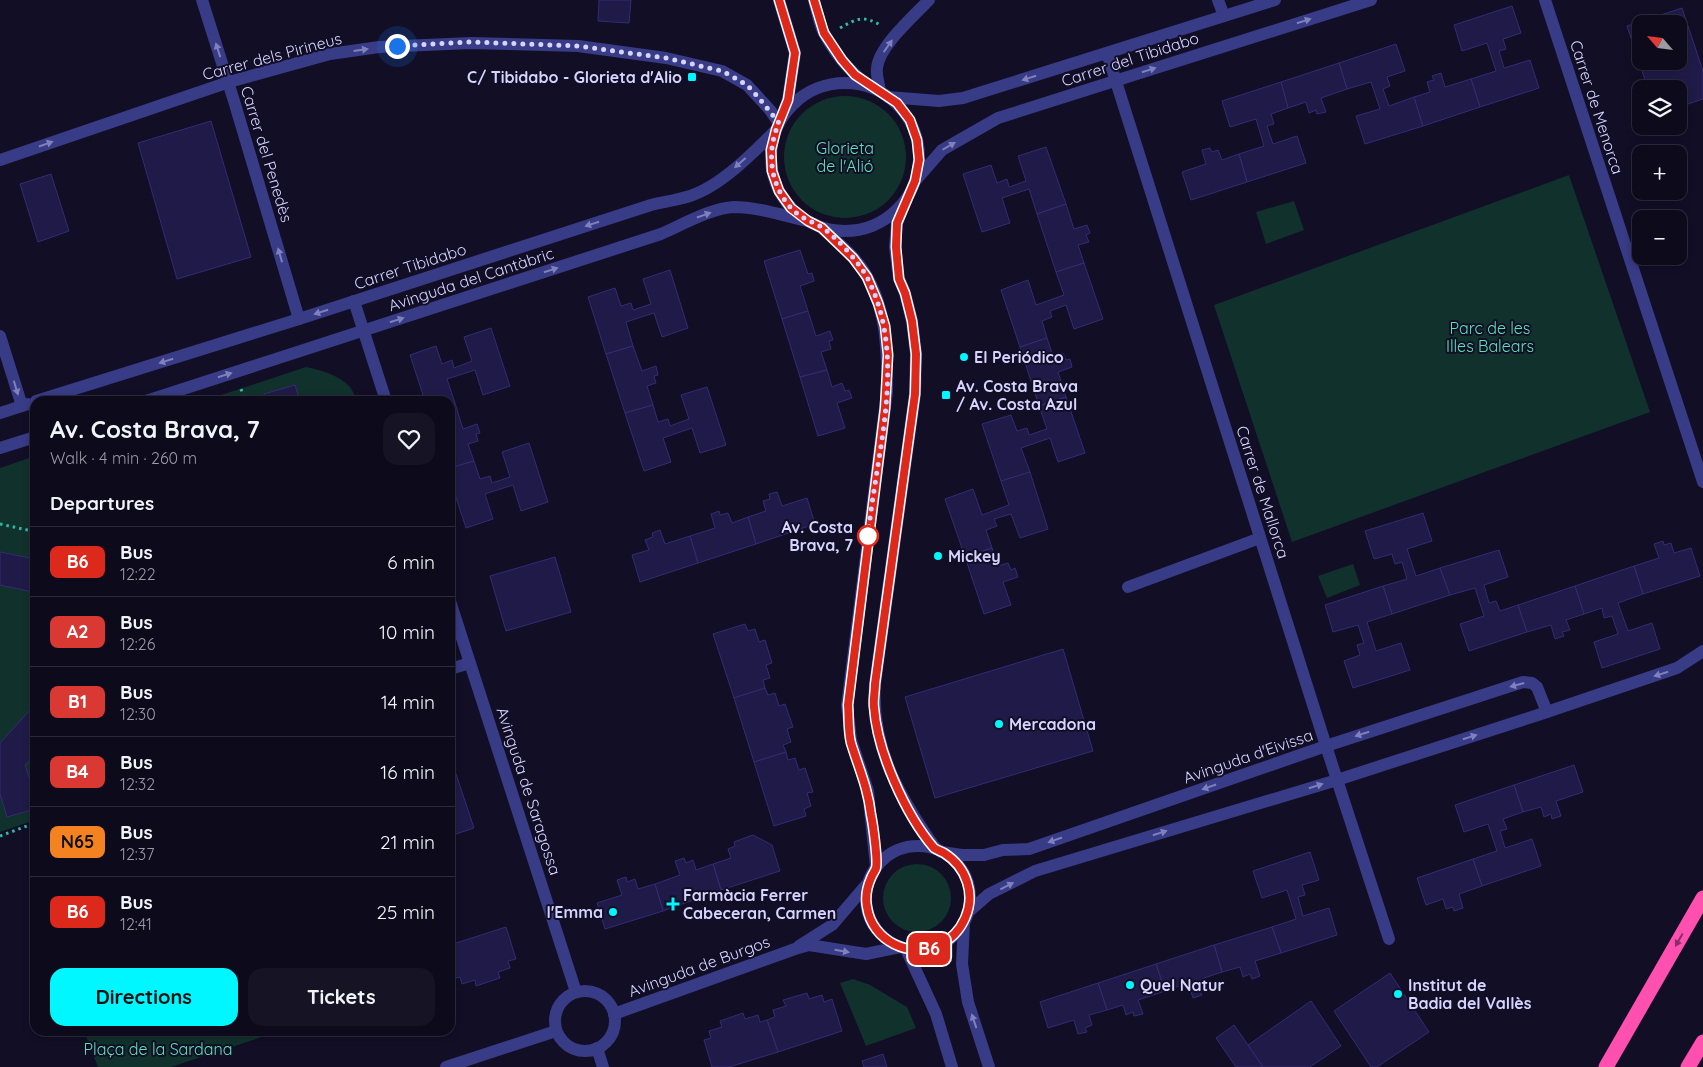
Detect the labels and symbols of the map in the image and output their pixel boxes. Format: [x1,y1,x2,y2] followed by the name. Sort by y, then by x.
[1632,15,1688,70] north arrow
[1297,17,1312,25] one-way arrow
[1059,27,1201,91] street label: Carrer del Tibidabo
[200,28,344,84] street label: Carrer dels Pirineus
[385,34,410,59] your location
[1566,37,1628,177] street label: Carrer de Menorca
[883,39,893,52] one-way arrow
[214,42,221,57] one-way arrow
[353,45,369,53] one-way arrow
[1142,66,1157,74] one-way arrow
[467,67,682,87] place label: C/ Tibidabo - Glorieta d'Alio
[686,71,698,83] marker: C/ Tibidabo - Glorieta d'Alio
[1021,75,1036,82] one-way arrow
[237,83,297,225] street label: Carrer del Penedès
[816,138,874,176] park label: Glorieta de l'Alió
[39,140,54,148] one-way arrow
[942,142,956,151] one-way arrow
[735,157,747,169] one-way arrow
[697,211,712,219] one-way arrow
[584,220,599,228] one-way arrow
[351,238,469,294] street label: Carrer Tibidabo
[386,243,556,315] street label: Avinguda del Cantàbric
[276,248,284,263] one-way arrow
[544,265,559,273] one-way arrow
[313,308,328,316] one-way arrow
[389,316,404,323] one-way arrow
[1446,318,1534,356] park label: Parc de les Illes Balears
[974,347,1064,367] place label: El Periódico
[958,351,970,363] marker: El Periódico
[158,357,173,365] one-way arrow
[218,371,233,379] one-way arrow
[956,376,1078,414] place label: Av. Costa Brava / Av. Costa Azul
[13,380,21,395] one-way arrow
[940,389,952,401] marker: Av. Costa Brava / Av. Costa Azul
[1232,423,1294,561] street label: Carrer de Mallorca
[781,517,853,555] place label: Av. Costa Brava, 7
[857,525,879,547] marker: Av. Costa Brava, 7
[948,546,1001,566] place label: Mickey
[932,550,944,562] marker: Mickey
[1653,671,1668,678] one-way arrow
[1509,681,1524,689] one-way arrow
[492,705,566,877] street label: Avinguda de Saragossa
[1009,714,1096,734] place label: Mercadona
[993,718,1005,730] marker: Mercadona
[1181,724,1315,788] street label: Avinguda d'Eivissa
[1355,731,1370,738] one-way arrow
[1463,732,1478,740] one-way arrow
[1308,782,1323,790] one-way arrow
[1201,783,1216,791] one-way arrow
[1153,829,1168,837] one-way arrow
[1047,836,1062,844] one-way arrow
[1000,882,1014,890] one-way arrow
[683,885,836,923] place label: Farmàcia Ferrer Cabeceran, Carmen
[667,898,679,910] marker: Farmàcia Ferrer Cabeceran, Carmen
[547,902,603,922] place label: l'Emma
[607,906,619,918] marker: l'Emma
[626,931,772,1001] street label: Avinguda de Burgos
[906,933,952,965] line badge: B6
[1675,934,1684,947] one-way arrow
[835,947,851,955] one-way arrow
[1140,975,1224,995] place label: Quel Natur
[1408,975,1532,1013] place label: Institut de Badia del Vallès
[1124,979,1136,991] marker: Quel Natur
[1392,988,1404,1000] marker: Institut de Badia del Vallès
[970,1013,977,1028] one-way arrow
[84,1039,232,1059] park label: Plaça de la Sardana

